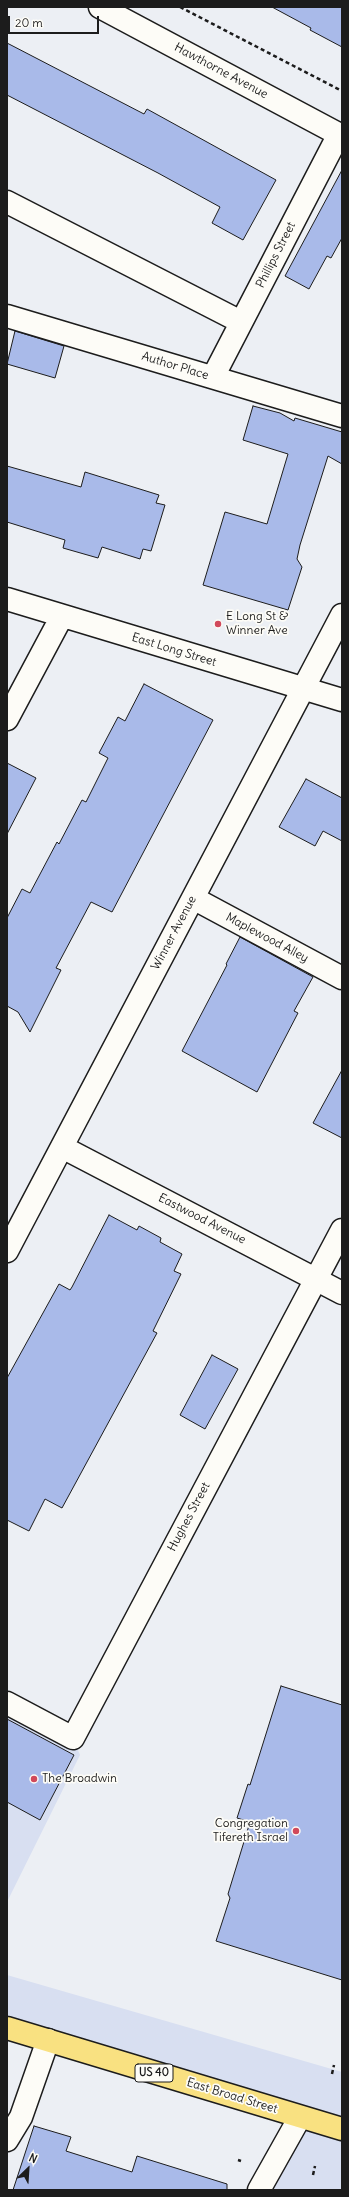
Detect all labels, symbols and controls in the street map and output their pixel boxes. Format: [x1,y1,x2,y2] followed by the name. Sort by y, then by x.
[10,8,101,34] scale bar
[15,15,43,30] text: 20 m
[172,40,270,102] street label: Hawthorne Avenue
[253,220,299,290] street label: Phillips Street
[140,349,210,383] street label: Author Place
[226,610,288,638] place label: E Long St & Winner Ave
[213,619,223,629] marker: E Long St & Winner Ave
[130,630,218,670] street label: East Long Street
[148,893,200,973] street label: Winner Avenue
[223,910,311,966] street label: Maplewood Alley
[156,1191,248,1247] street label: Eastwood Avenue
[165,1480,213,1554] street label: Hughes Street
[42,1772,117,1786] place label: The Broadwin
[29,1774,39,1784] marker: The Broadwin
[213,1817,288,1845] place label: Congregation Tifereth Israel
[291,1826,301,1836] marker: Congregation Tifereth Israel
[135,2064,173,2082] road number: US 40
[185,2075,279,2117] street label: East Broad Street
[8,2149,48,2189] north arrow
[27,2150,39,2166] text: N

